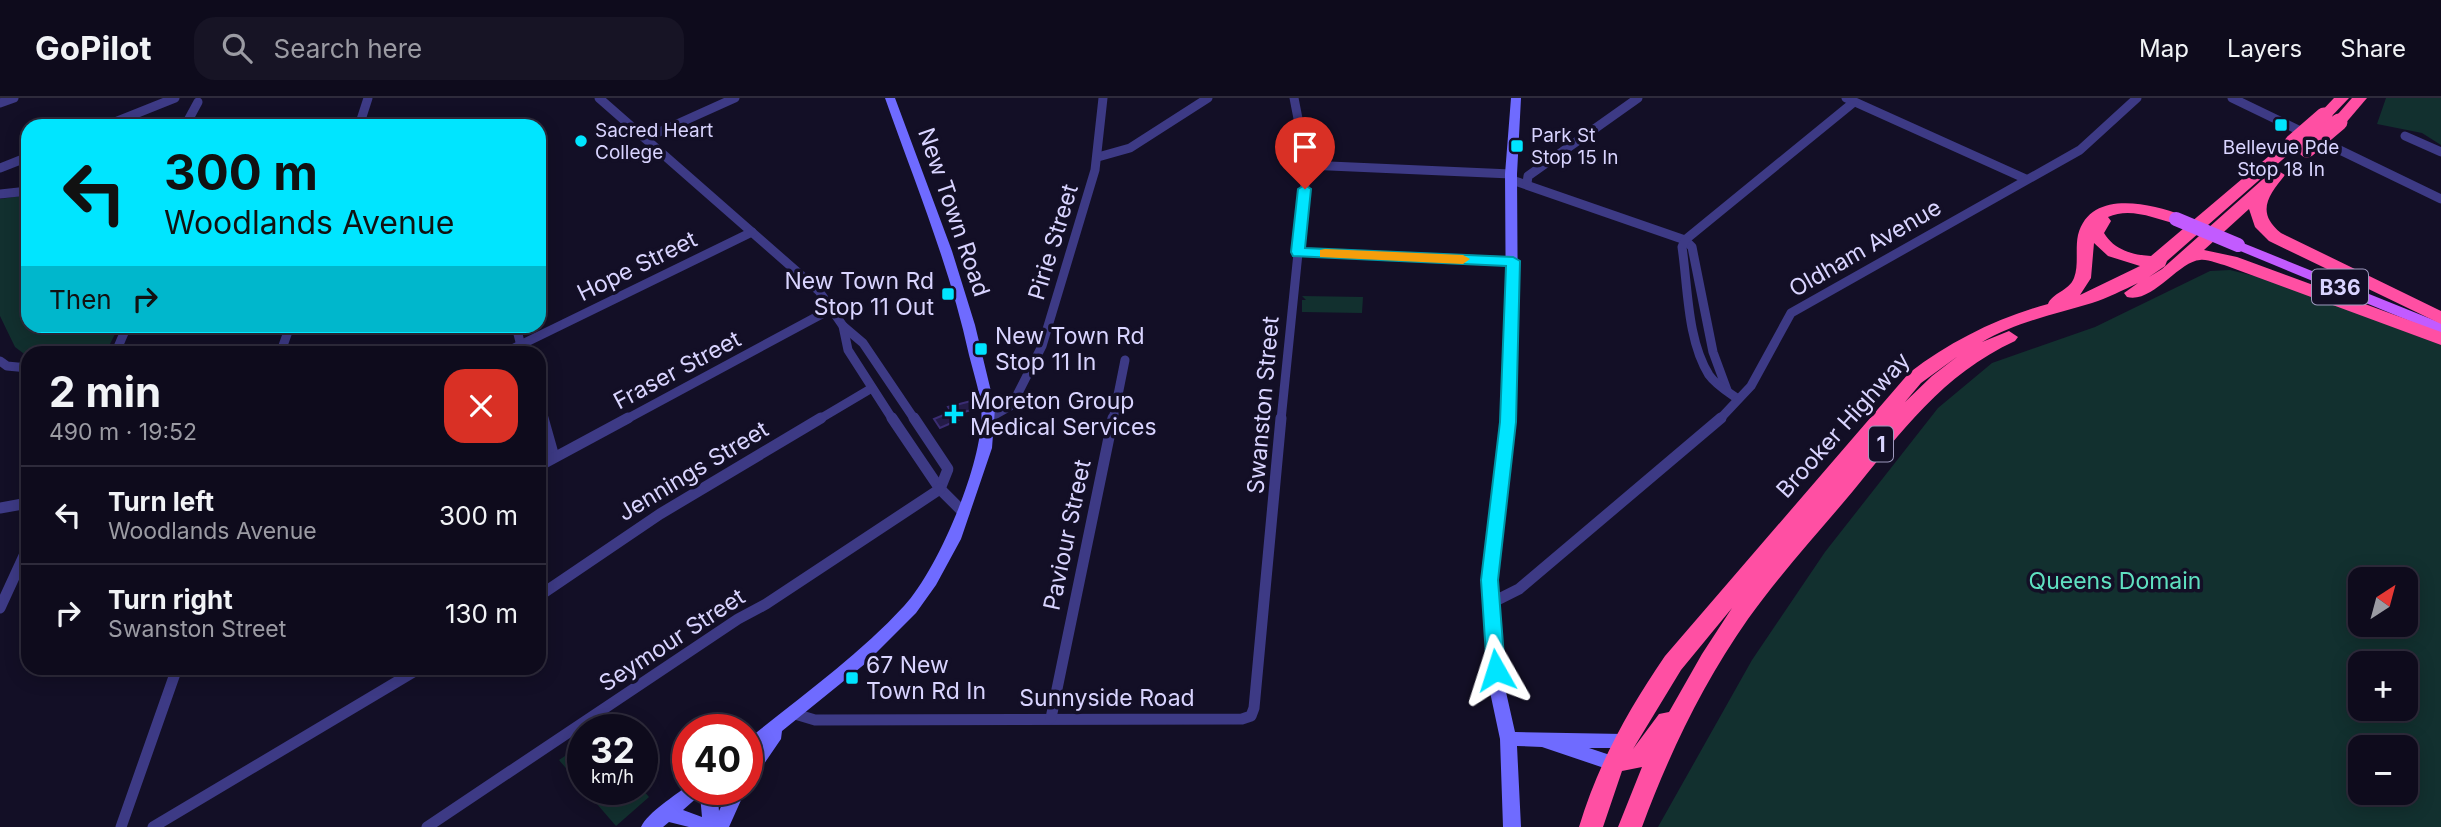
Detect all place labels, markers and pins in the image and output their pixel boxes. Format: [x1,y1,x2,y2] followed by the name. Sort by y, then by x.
[1275,117,1335,189] pin
[2273,117,2289,133] marker: Bellevue Pde Stop 18 In
[595,119,713,164] place label: Sacred Heart College
[1531,124,1619,169] place label: Park St Stop 15 In
[573,133,589,149] marker: Sacred Heart College
[2223,136,2339,181] place label: Bellevue Pde Stop 18 In
[1509,138,1525,154] marker: Park St Stop 15 In
[785,267,934,321] place label: New Town Rd Stop 11 Out
[940,286,956,302] marker: New Town Rd Stop 11 Out
[995,322,1144,376] place label: New Town Rd Stop 11 In
[973,341,989,357] marker: New Town Rd Stop 11 In
[970,387,1157,441] place label: Moreton Group Medical Services
[944,404,964,424] marker: Moreton Group Medical Services
[866,651,986,705] place label: 67 New Town Rd In
[844,670,860,686] marker: 67 New Town Rd In

